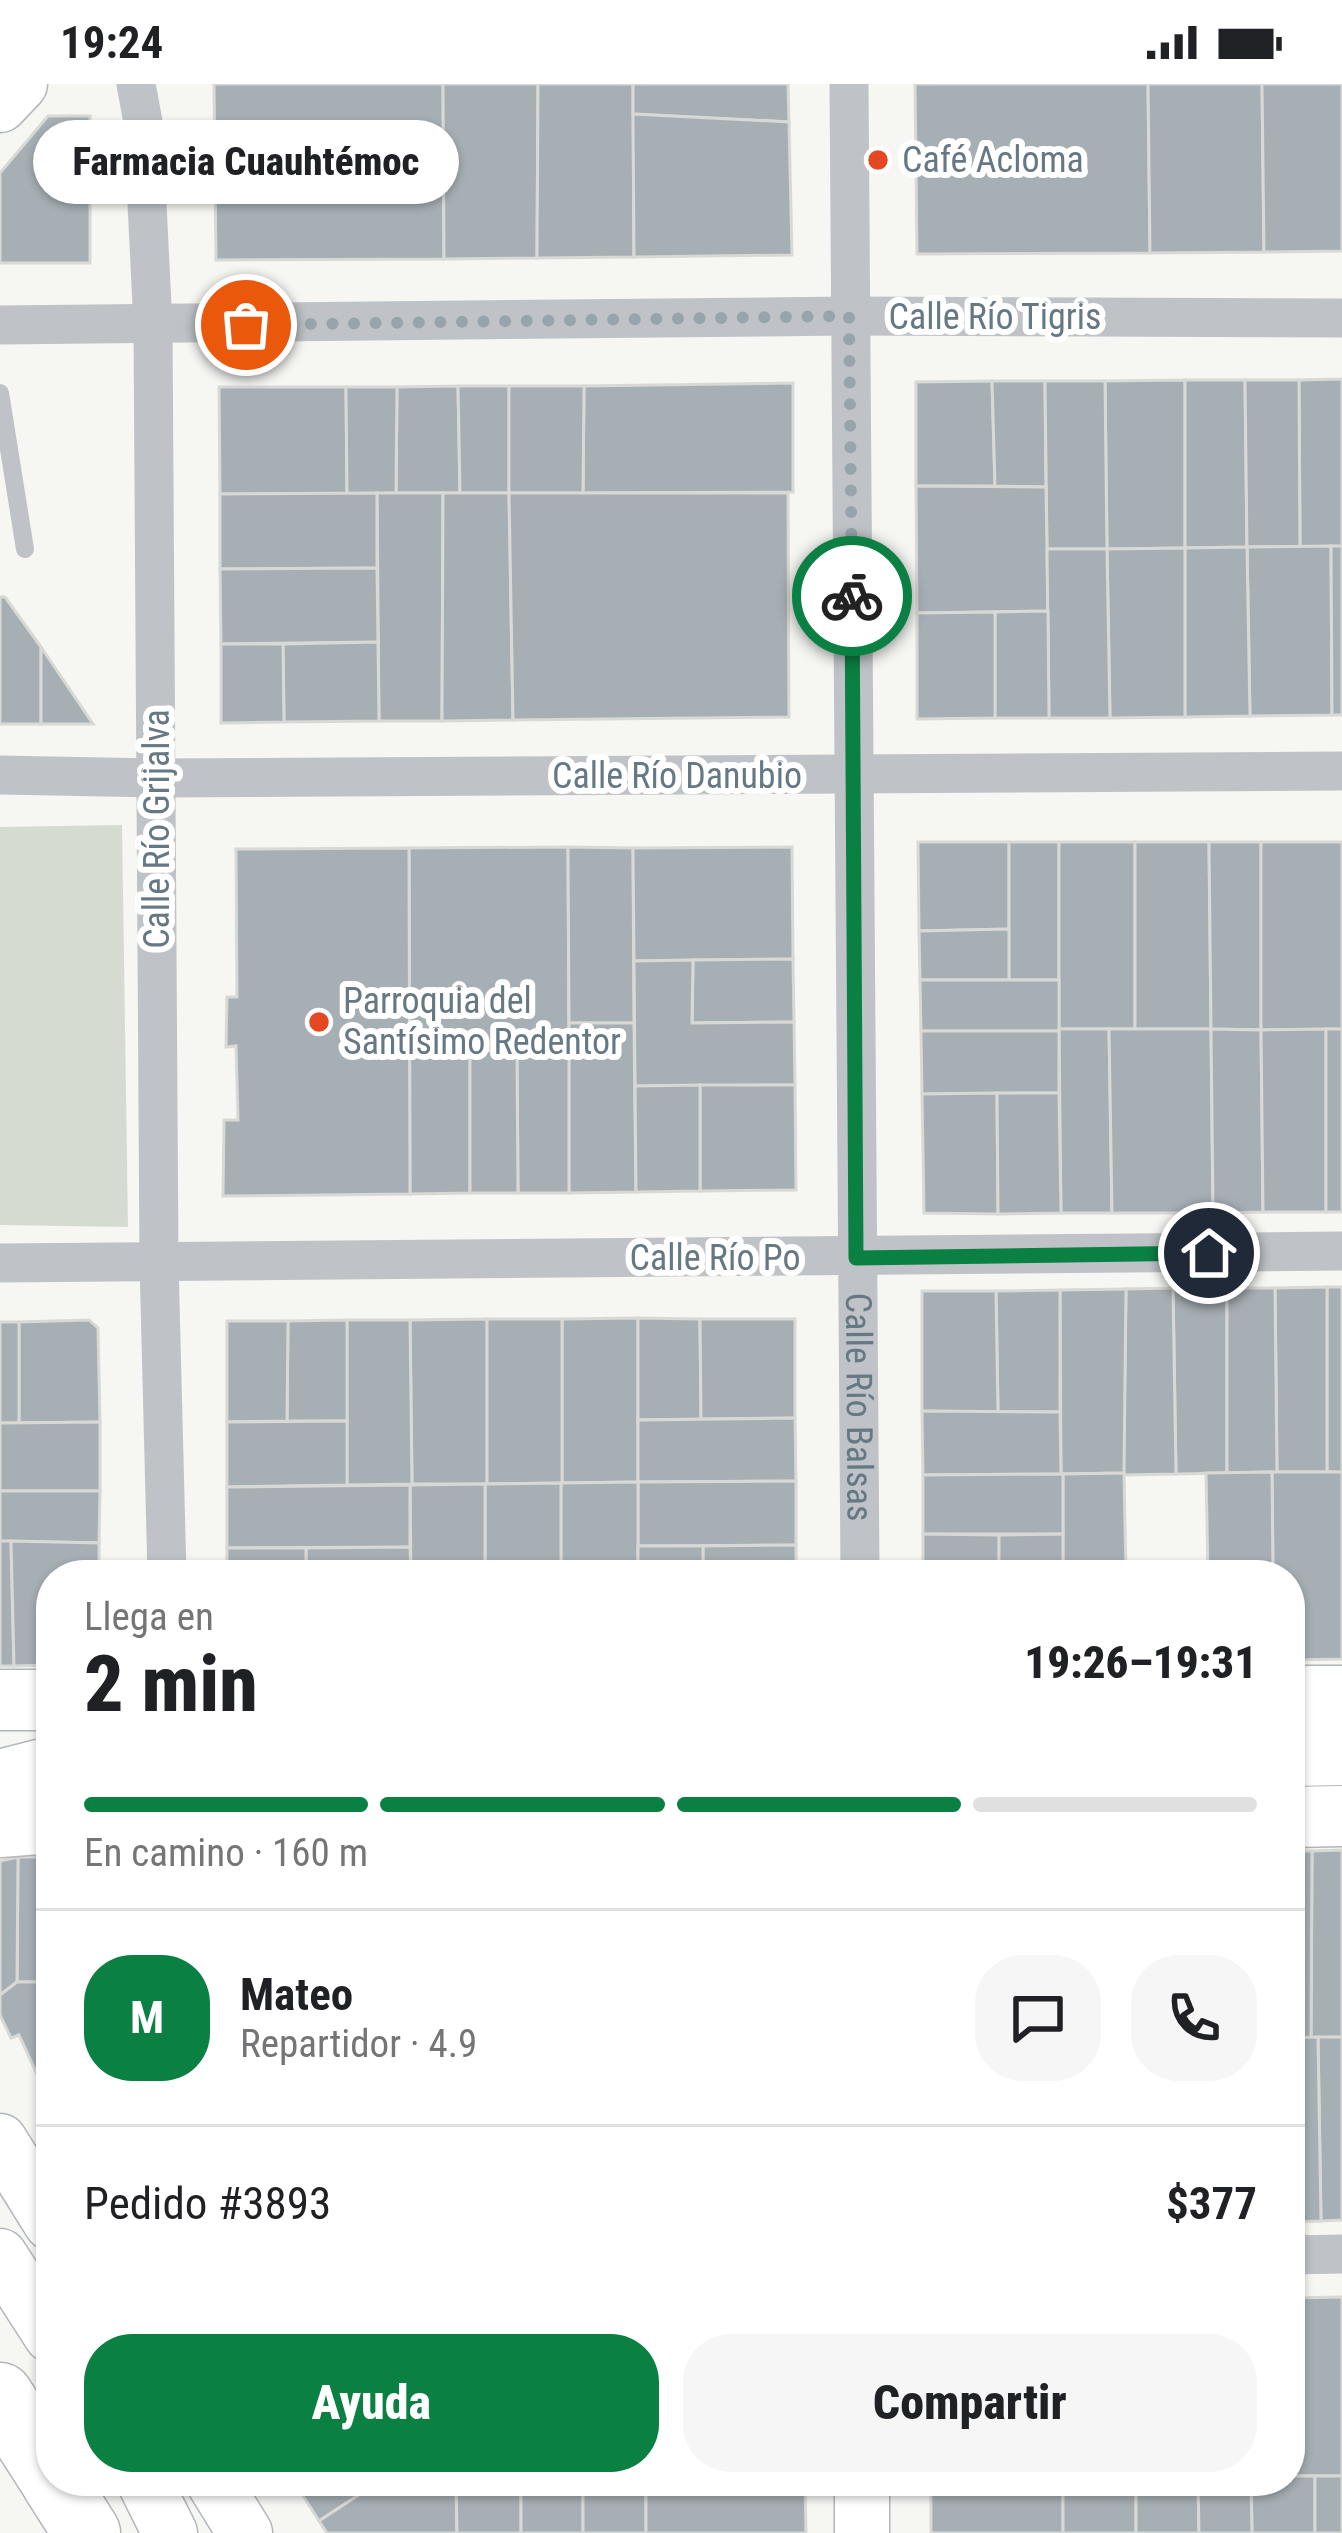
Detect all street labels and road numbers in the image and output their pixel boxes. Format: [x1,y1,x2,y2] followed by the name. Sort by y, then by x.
[889,296,1101,338] street label: Calle Río Tigris
[136,709,178,949] street label: Calle Río Grijalva
[552,755,802,797] street label: Calle Río Danubio
[629,1237,801,1279] street label: Calle Río Po
[837,1293,881,1521] street label: Calle Río Balsas

